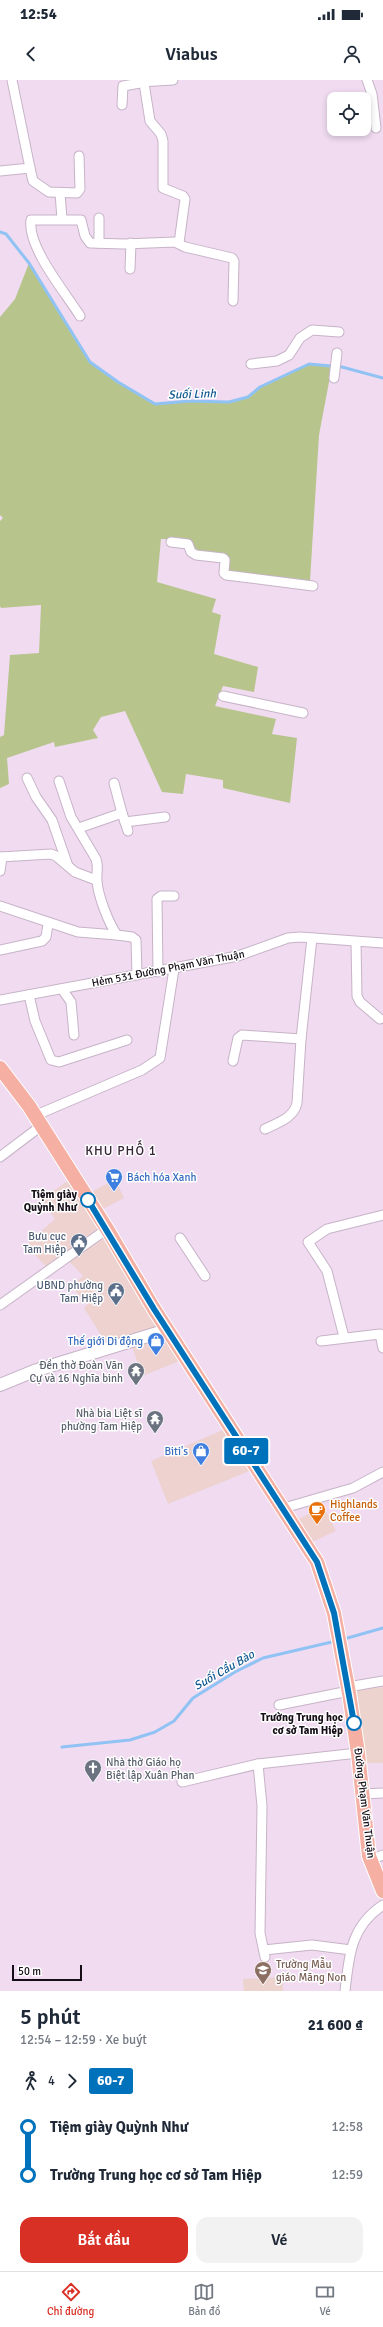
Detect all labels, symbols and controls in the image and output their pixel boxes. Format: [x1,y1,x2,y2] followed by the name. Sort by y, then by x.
[20,5,57,23] text: 12:54
[20,43,42,65] icon: back
[165,43,218,65] text: Viabus
[341,43,363,65] icon: person
[327,92,371,136] map controls
[327,92,371,136] button: locate
[168,386,217,403] water label: Suối Linh
[91,947,246,990] street label: Hẻm 531 Đường Phạm Văn Thuận
[85,1140,157,1159] district label: KHU PHỐ 1
[104,1167,124,1192] supermarket icon: Bách hóa Xanh
[127,1171,196,1184] place label: Bách hóa Xanh
[24,1188,78,1214] place label: Tiệm giày Quỳnh Như
[80,1192,96,1208] marker: Tiệm giày Quỳnh Như
[23,1230,66,1256] place label: Bưu cục Tam Hiệp
[69,1232,89,1257] public building icon: Bưu cục Tam Hiệp
[37,1279,103,1305] place label: UBND phường Tam Hiệp
[106,1281,126,1306] public building icon: UBND phường Tam Hiệp
[146,1331,166,1356] shop icon: Thế giới Di động
[68,1334,143,1348] place label: Thế giới Di động
[30,1358,123,1385] place label: Đền thờ Đoàn Văn Cự và 16 Nghĩa binh
[126,1361,146,1386] temple icon: Đền thờ Đoàn Văn Cự và 16 Nghĩa binh
[61,1407,143,1433] place label: Nhà bia Liệt sĩ phường Tam Hiệp
[145,1409,165,1434] temple icon: Nhà bia Liệt sĩ phường Tam Hiệp
[218,1438,274,1464] line badge: 60-7
[191,1441,211,1466] shop icon: Biti's
[232,1442,260,1459] text: 60-7
[164,1445,188,1458] place label: Biti's
[330,1498,378,1524] place label: Highlands Coffee
[307,1500,327,1525] cafe icon: Highlands Coffee
[191,1647,258,1694] water label: Suối Cầu Bào
[261,1711,343,1737] place label: Trường Trung học cơ sở Tam Hiệp
[346,1715,362,1731] marker: Trường Trung học cơ sở Tam Hiệp
[351,1747,378,1859] street label: Đường Phạm Văn Thuận
[106,1756,195,1782] place label: Nhà thờ Giáo họ Biệt lập Xuân Phan
[83,1758,103,1783] church icon: Nhà thờ Giáo họ Biệt lập Xuân Phan
[276,1957,346,1984] place label: Trường Mẫu giáo Măng Non
[253,1960,273,1985] school or university icon: Trường Mẫu giáo Măng Non
[12,1963,82,1982] scale bar
[18,1965,41,1978] text: 50 m
[20,2003,80,2030] text: 5 phút
[308,2016,363,2034] text: 21 600 ₫
[20,2032,147,2048] text: 12:54 – 12:59 · Xe buýt
[20,2070,42,2092] icon: walk
[61,2070,83,2092] icon: forward
[97,2072,125,2089] text: 60-7
[48,2073,55,2089] text: 4
[50,2118,188,2136] text: Tiệm giày Quỳnh Như
[331,2119,363,2135] text: 12:58
[50,2166,262,2184] text: Trường Trung học cơ sở Tam Hiệp
[331,2167,363,2183] text: 12:59
[20,2217,188,2263] button: Bắt đầu
[196,2217,363,2263] button: Vé
[47,2281,94,2318] tab: Chỉ đường
[188,2281,220,2318] tab: Bản đồ
[314,2281,336,2318] tab: Vé

